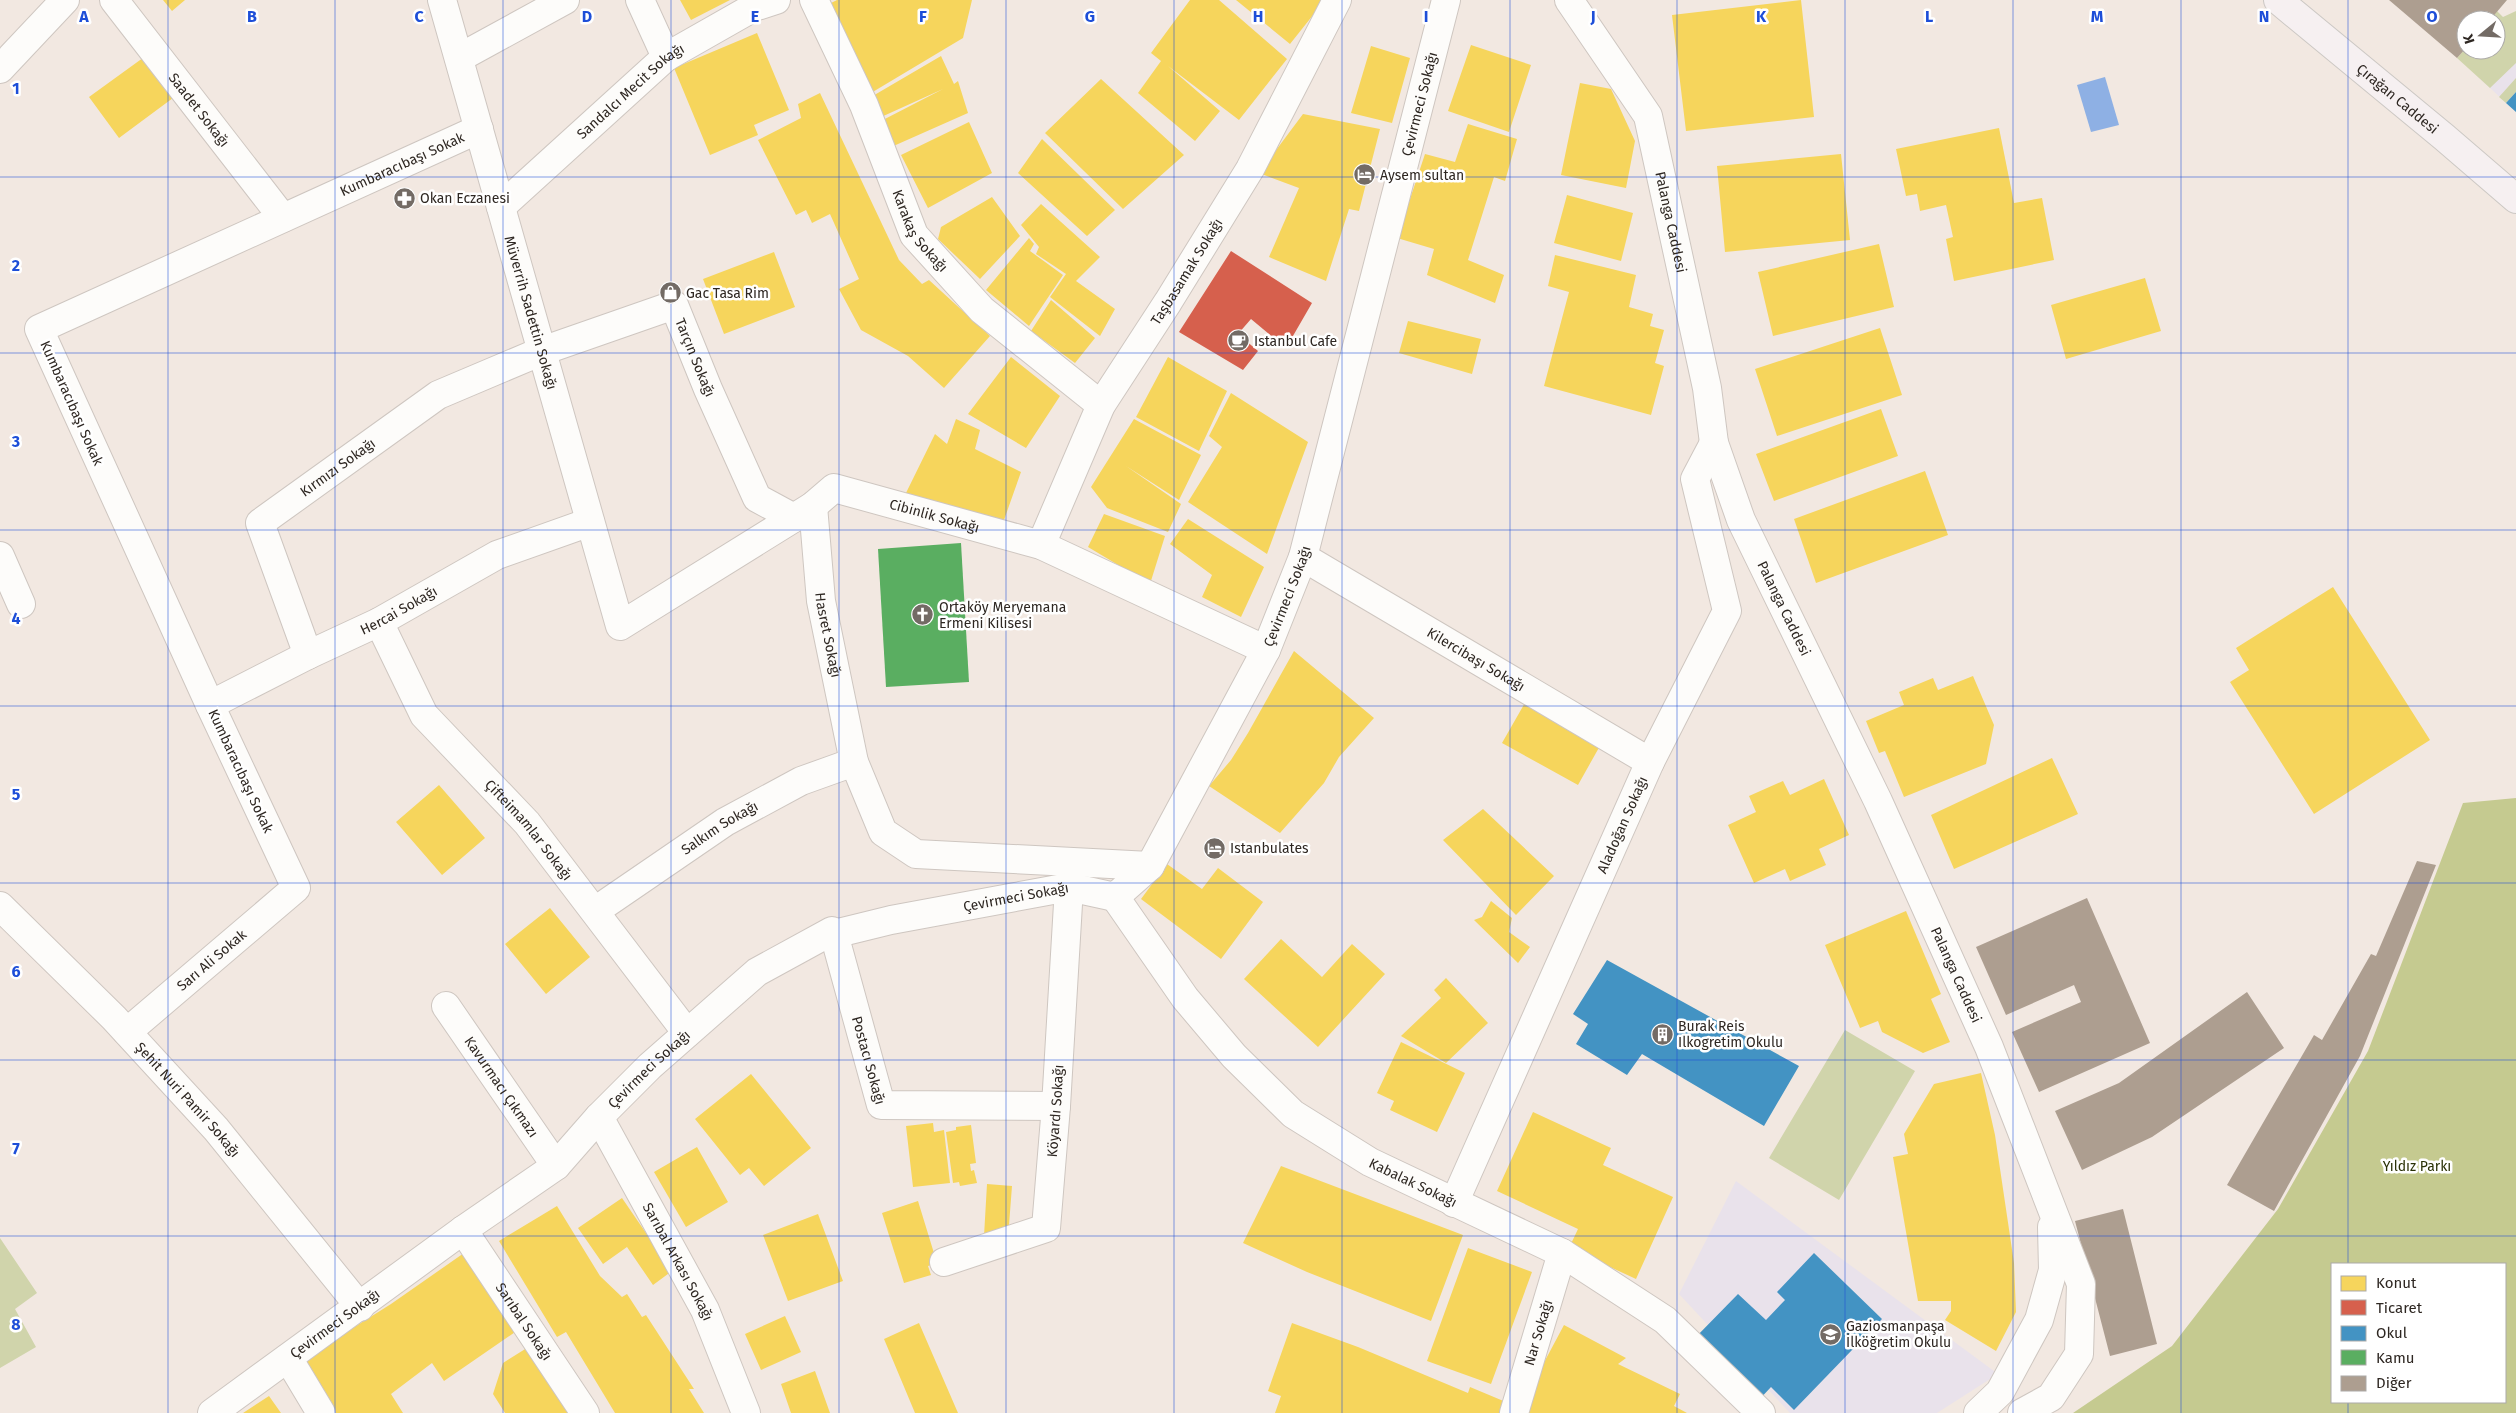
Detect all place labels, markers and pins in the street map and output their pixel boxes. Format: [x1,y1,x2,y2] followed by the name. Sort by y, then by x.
[1352,163,1376,187] hotel icon: Aysem sultan
[1380,167,1464,184] place label: Aysem sultan
[392,186,416,210] pharmacy icon: Okan Eczanesi
[420,190,510,207] place label: Okan Eczanesi
[658,281,682,305] shop icon: Gac Tasa Rim
[686,285,769,302] place label: Gac Tasa Rim
[1226,329,1250,353] cafe icon: Istanbul Cafe
[1254,333,1337,350] place label: Istanbul Cafe
[939,599,1066,632] place label: Ortaköy Meryemana Ermeni Kilisesi
[911,603,935,627] church icon: Ortaköy Meryemana Ermeni Kilisesi
[1202,836,1226,860] hotel icon: Istanbulates
[1230,840,1309,857] place label: Istanbulates
[1678,1018,1783,1051] place label: Burak Reis Ilkogretim Okulu
[1650,1022,1674,1046] building icon: Burak Reis Ilkogretim Okulu
[1846,1318,1951,1351] place label: Gaziosmanpaşa İlköğretim Okulu
[1818,1322,1842,1346] school or university icon: Gaziosmanpaşa İlköğretim Okulu

